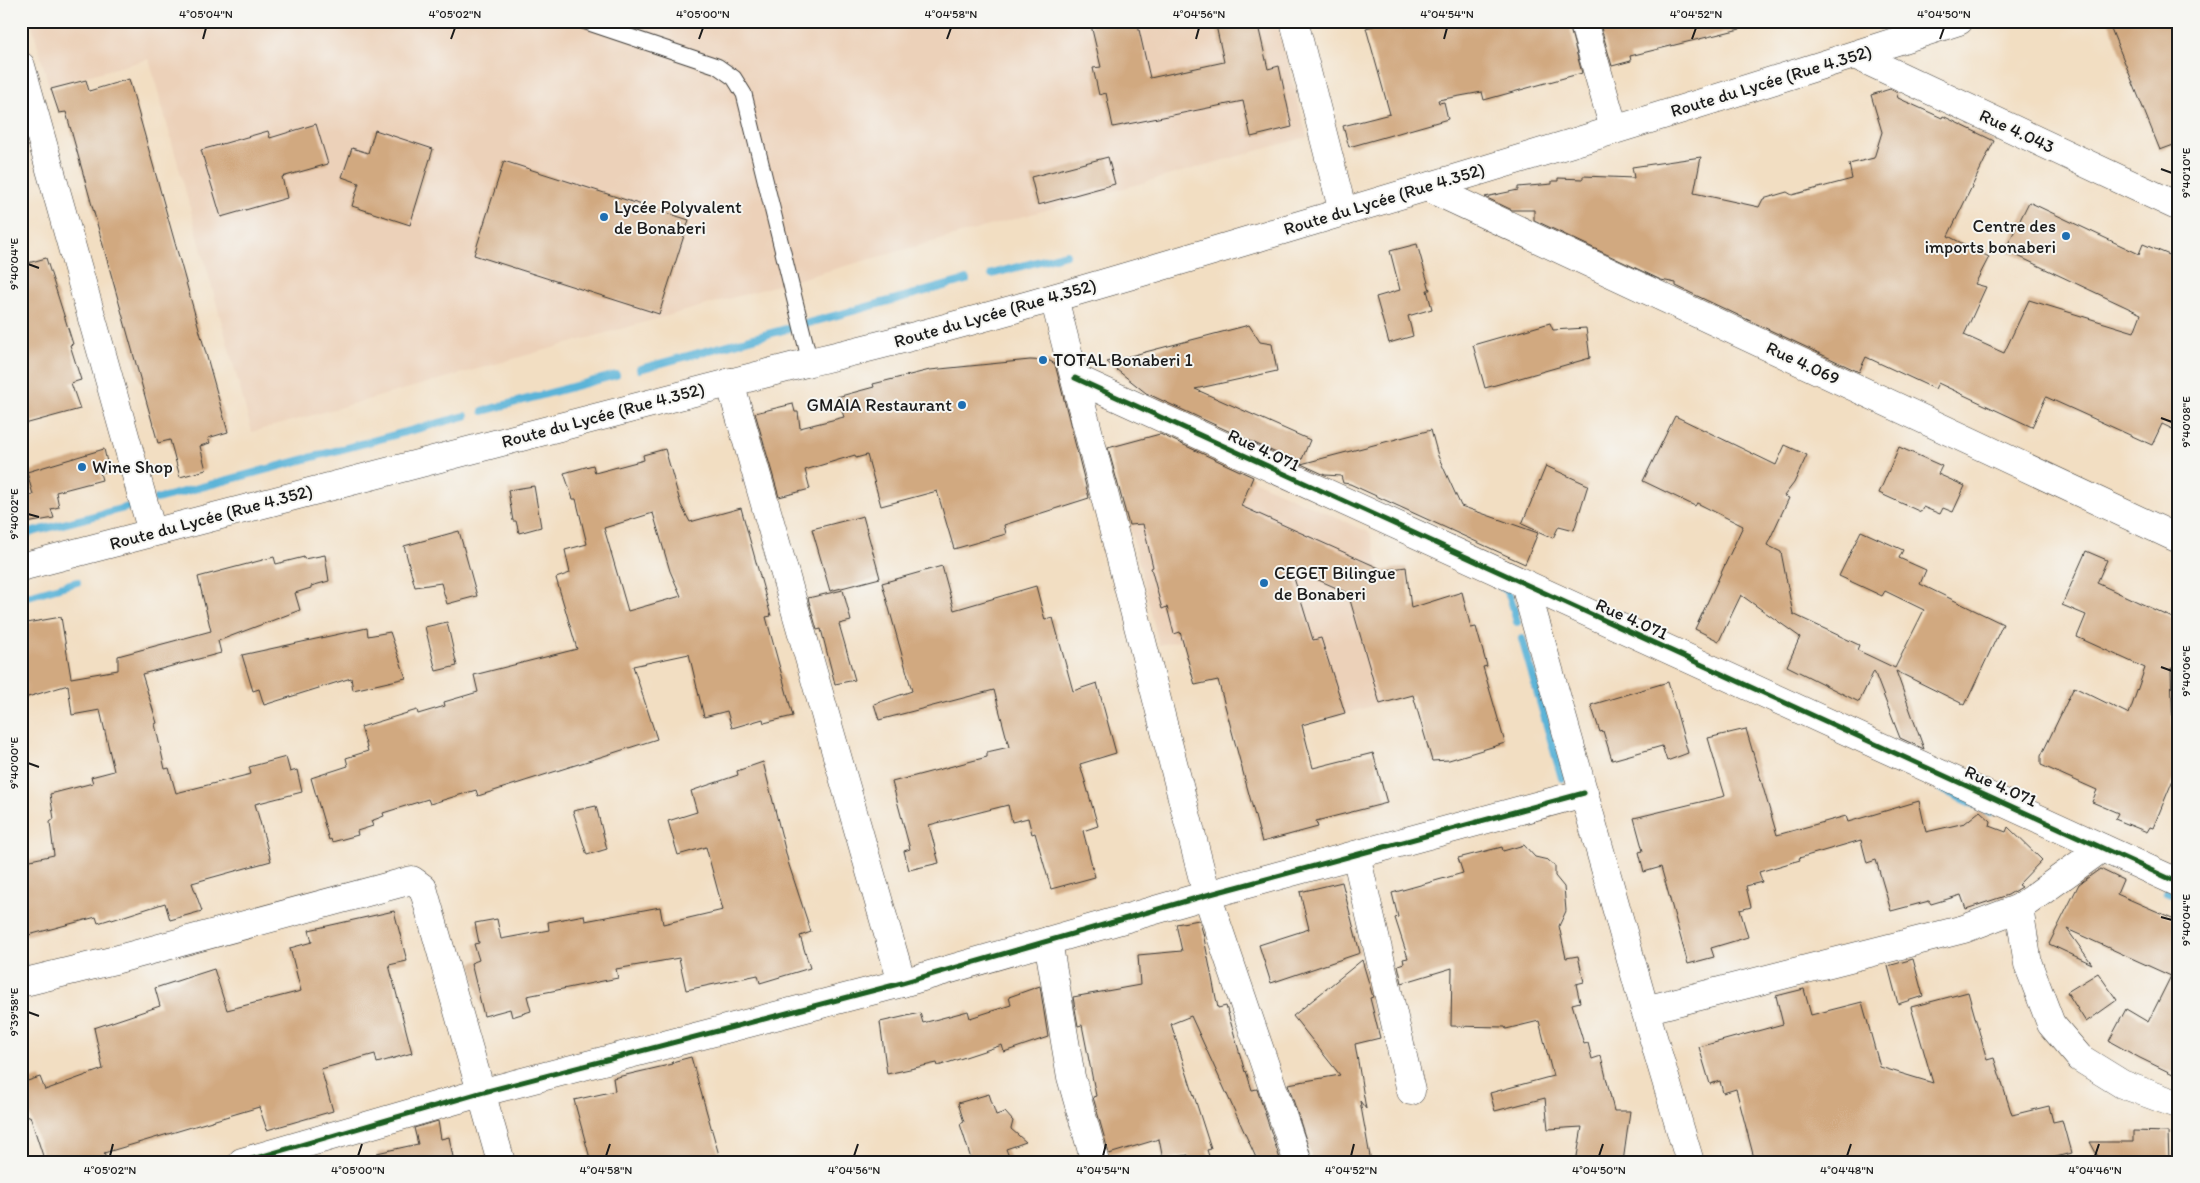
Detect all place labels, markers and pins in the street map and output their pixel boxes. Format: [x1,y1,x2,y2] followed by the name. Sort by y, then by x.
[614,196,742,239] place label: Lycée Polyvalent de Bonaberi
[598,211,610,223] marker: Lycée Polyvalent de Bonaberi
[1925,215,2056,258] place label: Centre des imports bonaberi
[2060,230,2072,242] marker: Centre des imports bonaberi
[1053,349,1193,371] place label: TOTAL Bonaberi 1
[1037,354,1049,366] marker: TOTAL Bonaberi 1
[807,394,952,416] place label: GMAIA Restaurant
[956,399,968,411] marker: GMAIA Restaurant
[92,456,173,478] place label: Wine Shop
[76,461,88,473] marker: Wine Shop
[1274,562,1396,605] place label: CEGET Bilingue de Bonaberi
[1258,577,1270,589] marker: CEGET Bilingue de Bonaberi

